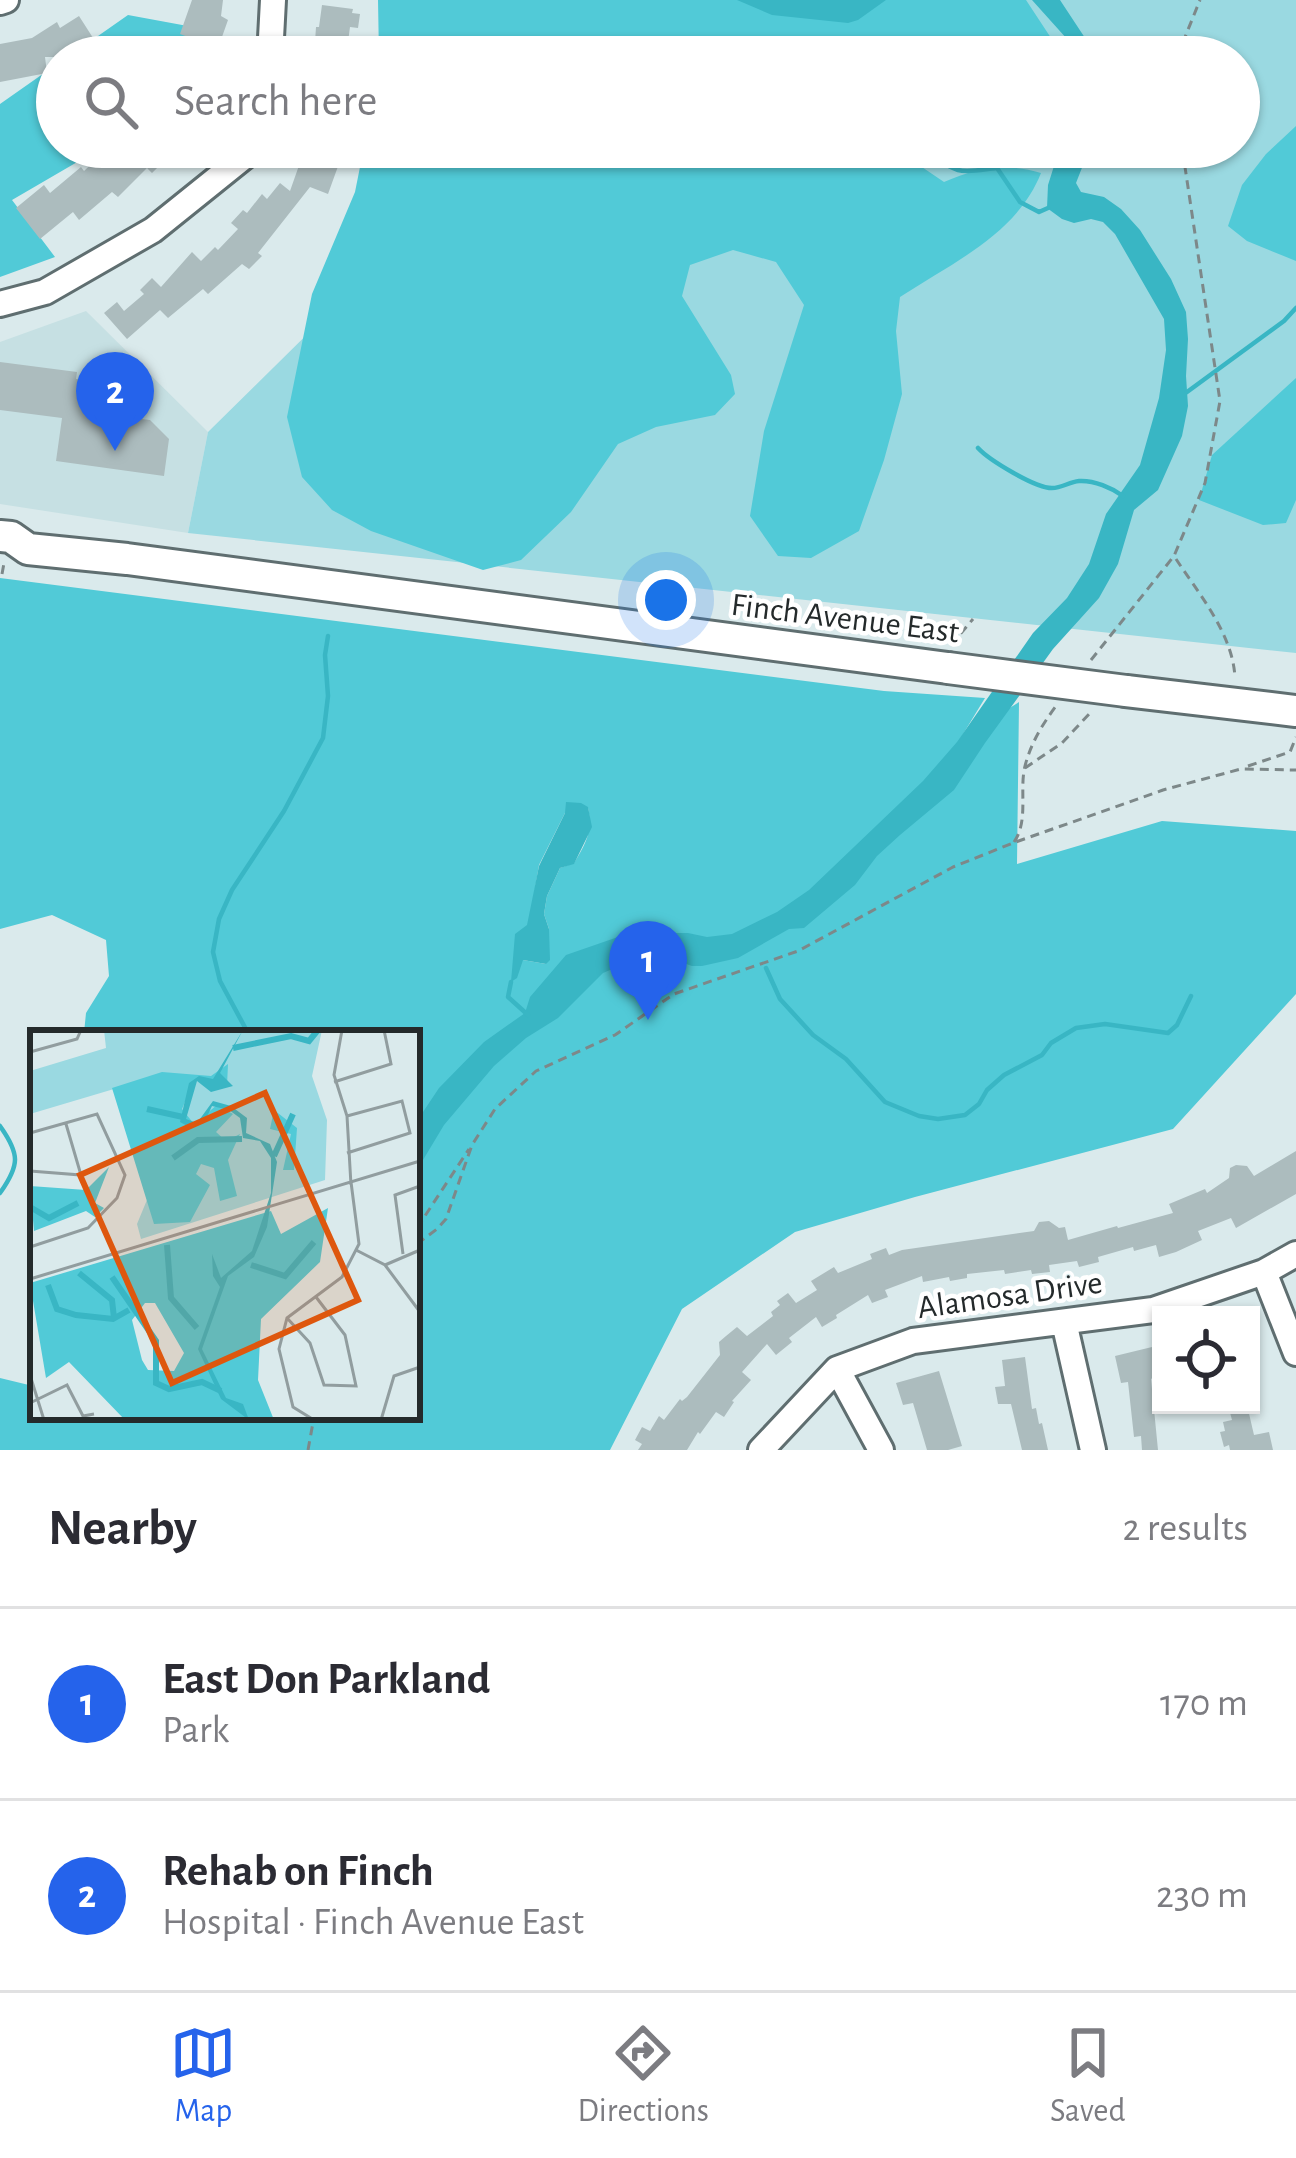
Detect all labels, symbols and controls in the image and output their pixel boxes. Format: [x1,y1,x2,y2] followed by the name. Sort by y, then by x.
[36,36,1260,168] search box
[78,69,144,135] icon: search
[174,79,377,124] text: Search here
[76,352,154,451] pin: 2
[636,570,696,630] your location
[729,589,961,649] street label: Finch Avenue East
[609,921,687,1020] pin: 1
[30,1030,420,1420] inset map
[915,1267,1105,1325] street label: Alamosa Drive
[1152,1306,1260,1414] map controls
[1152,1306,1260,1414] button: locate
[48,1503,197,1554] text: Nearby
[1122,1509,1248,1548] text: 2 results
[162,1657,490,1702] text: East Don Parkland
[80,1684,94,1723] text: 1
[1160,1684,1248,1723] text: 170 m
[162,1711,229,1750] text: Park
[162,1849,434,1894] text: Rehab on Finch
[78,1876,96,1915] text: 2
[1156,1876,1248,1915] text: 230 m
[162,1903,584,1942] text: Hospital · Finch Avenue East
[170,2020,236,2132] tab: Map
[577,2020,709,2132] tab: Directions
[1050,2020,1125,2132] tab: Saved

